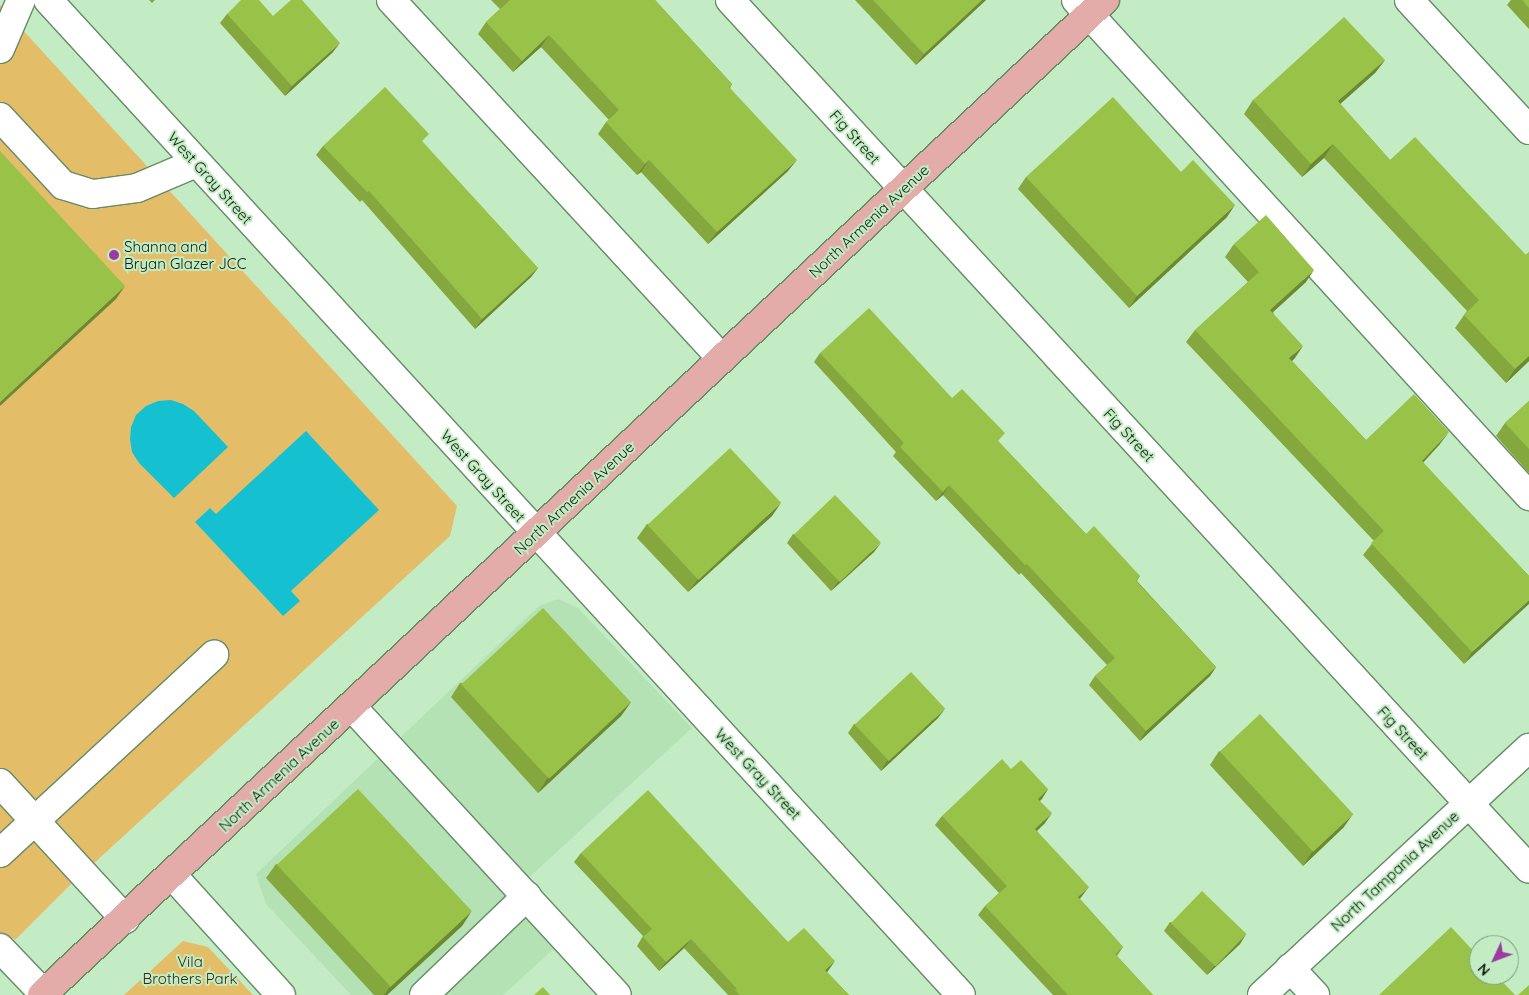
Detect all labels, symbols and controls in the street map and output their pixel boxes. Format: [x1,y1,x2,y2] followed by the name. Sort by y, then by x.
[826,106,884,168] street label: Fig Street
[164,128,256,228] street label: West Gray Street
[805,161,933,281] street label: North Armenia Avenue
[124,237,246,272] place label: Shanna and Bryan Glazer JCC
[108,249,120,261] marker: Shanna and Bryan Glazer JCC
[1100,405,1158,465] street label: Fig Street
[437,426,529,526] street label: West Gray Street
[510,438,638,558] street label: North Armenia Avenue
[1374,703,1432,763] street label: Fig Street
[215,715,343,835] street label: North Armenia Avenue
[711,725,805,823] street label: West Gray Street
[1327,807,1463,935] street label: North Tampania Avenue
[1469,935,1519,985] north arrow
[142,952,238,987] park label: Vila Brothers Park
[1474,960,1494,979] text: N

